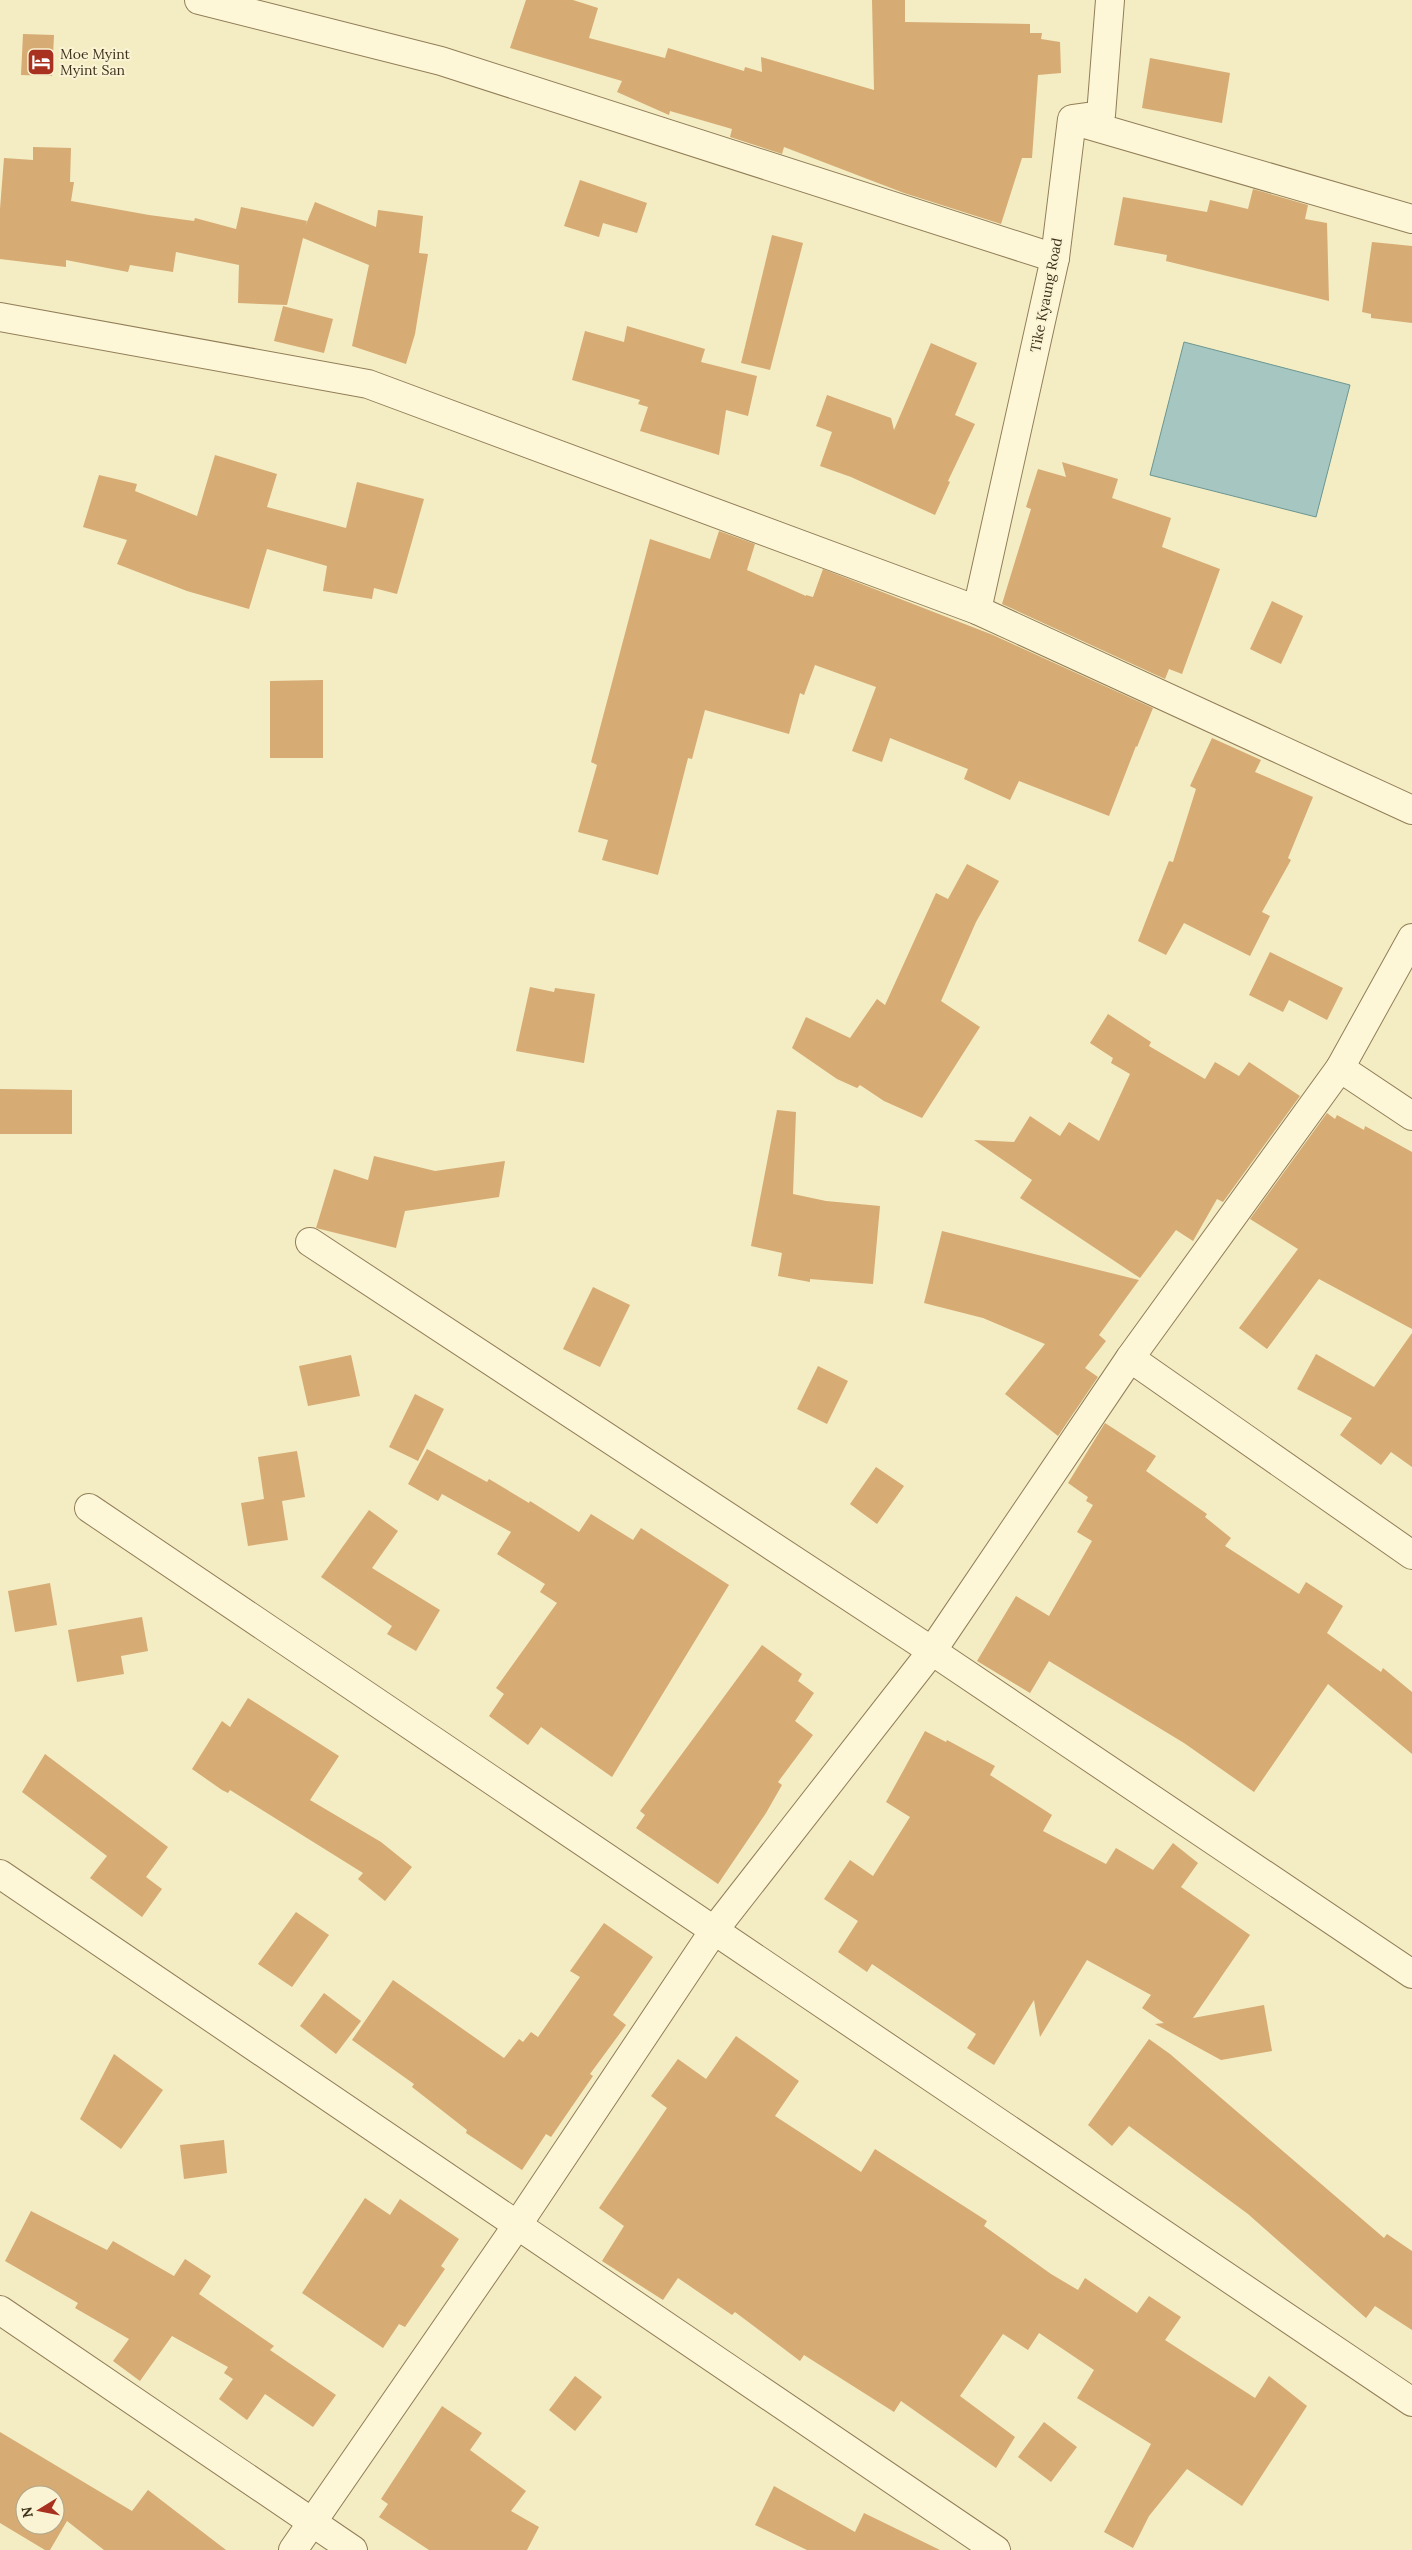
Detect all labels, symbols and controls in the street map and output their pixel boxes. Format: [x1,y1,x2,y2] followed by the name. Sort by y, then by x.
[60,45,131,79] place label: Moe Myint Myint San
[26,47,56,77] hotel icon: Moe Myint Myint San
[1026,236,1066,354] street label: Tike Kyaung Road
[15,2485,65,2535] north arrow
[17,2505,37,2519] text: N

